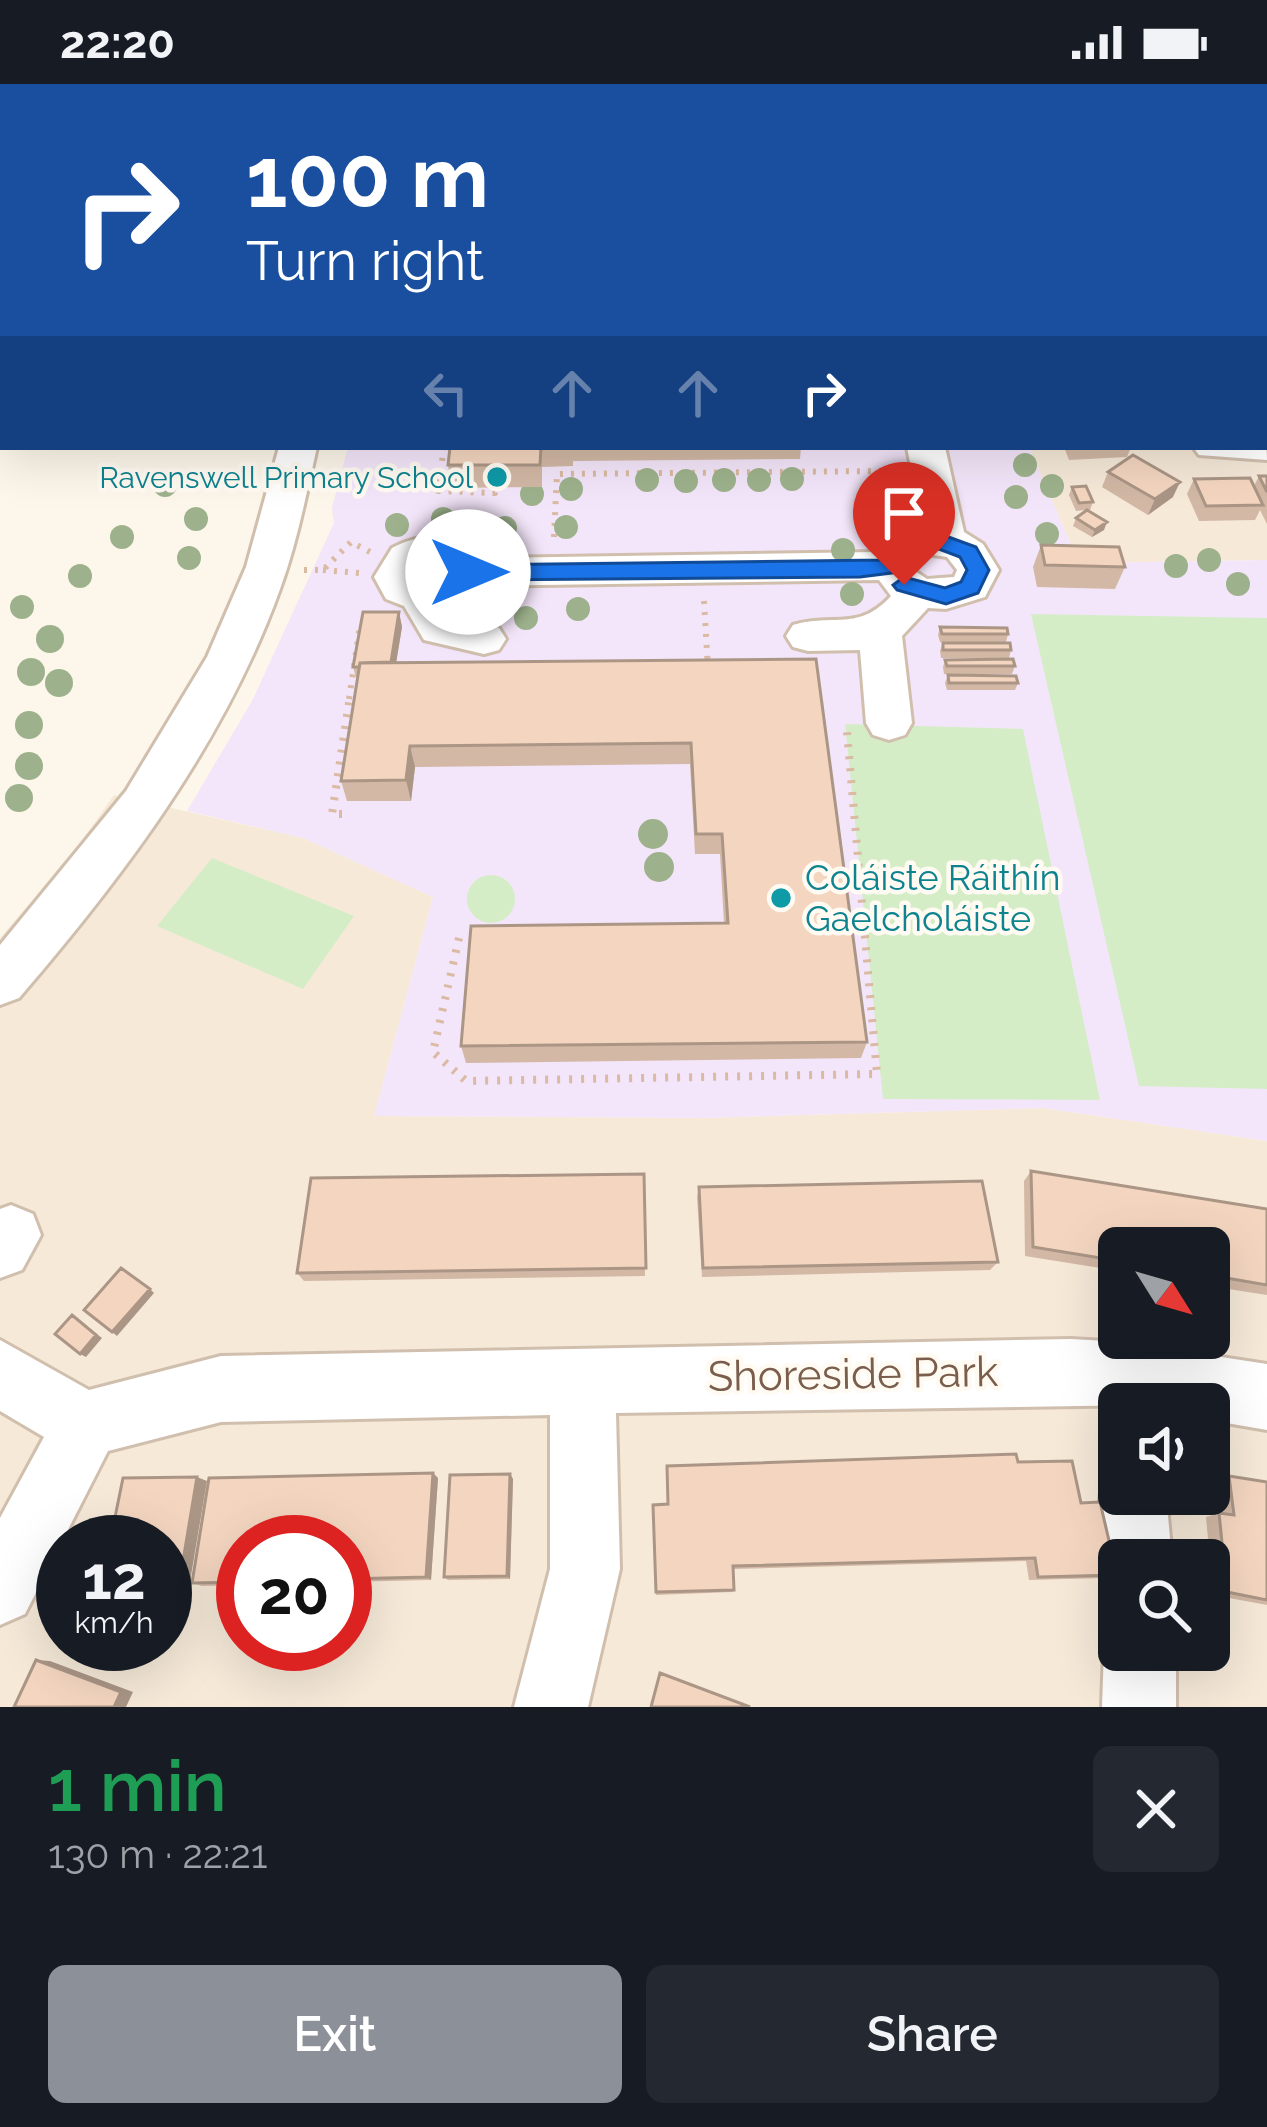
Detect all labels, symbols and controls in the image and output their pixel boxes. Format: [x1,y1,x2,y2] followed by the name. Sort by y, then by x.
[60,16,175,69] text: 22:20
[246,128,489,227] text: 100 m
[48,132,204,288] icon: right
[246,229,484,293] text: Turn right
[413,360,479,426] icon: left
[539,360,605,426] icon: ahead
[665,360,731,426] icon: ahead
[791,360,857,426] icon: right
[99,460,474,495] place label: Ravenswell Primary School
[853,462,955,585] pin
[484,464,510,490] marker: Ravenswell Primary School
[871,480,937,546] icon: arrive
[405,509,531,635] position arrow
[805,856,1060,939] place label: Coláiste Ráithín Gaelcholáiste
[768,885,794,911] marker: Coláiste Ráithín Gaelcholáiste
[1098,1227,1230,1359] north arrow
[1098,1227,1230,1671] map controls
[707,1347,999,1401] street label: Shoreside Park
[1098,1383,1230,1515] button: sound
[216,1515,372,1671] speed limit sign: 20
[1098,1539,1230,1671] button: search
[82,1543,146,1613] text: 12
[74,1605,154,1640] text: km/h
[48,1743,227,1828] text: 1 min
[1093,1746,1219,1872] button: close
[48,1831,267,1877] text: 130 m · 22:21
[48,1965,622,2103] button: Exit
[646,1965,1219,2103] button: Share

